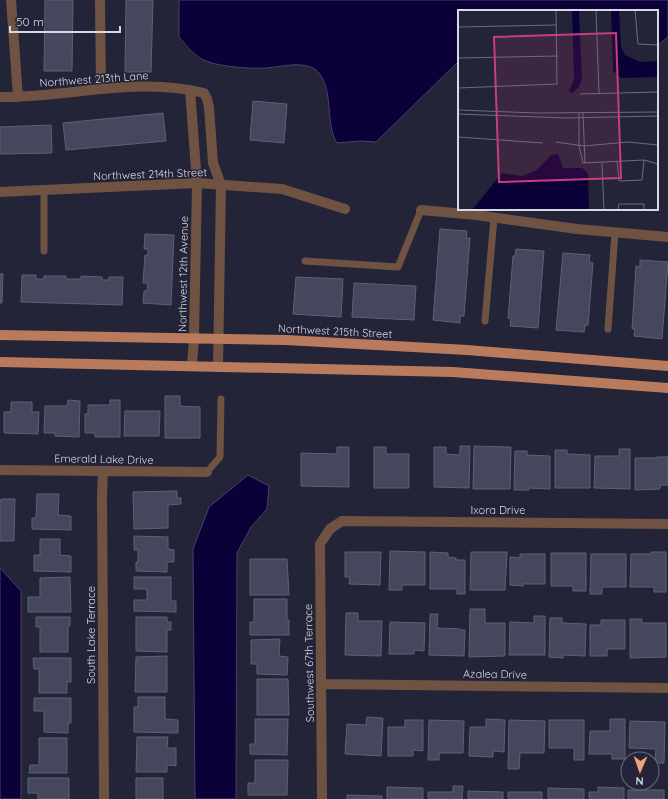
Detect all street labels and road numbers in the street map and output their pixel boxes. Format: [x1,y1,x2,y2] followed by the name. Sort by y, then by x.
[39,68,149,90] street label: Northwest 213th Lane
[93,165,208,183] street label: Northwest 214th Street
[175,216,191,332] street label: Northwest 12th Avenue
[277,321,393,341] street label: Northwest 215th Street
[54,451,154,467] street label: Emerald Lake Drive
[471,503,525,517] street label: Ixora Drive
[84,586,98,684] street label: South Lake Terrace
[301,604,317,722] street label: Southwest 67th Terrace
[463,666,527,682] street label: Azalea Drive

